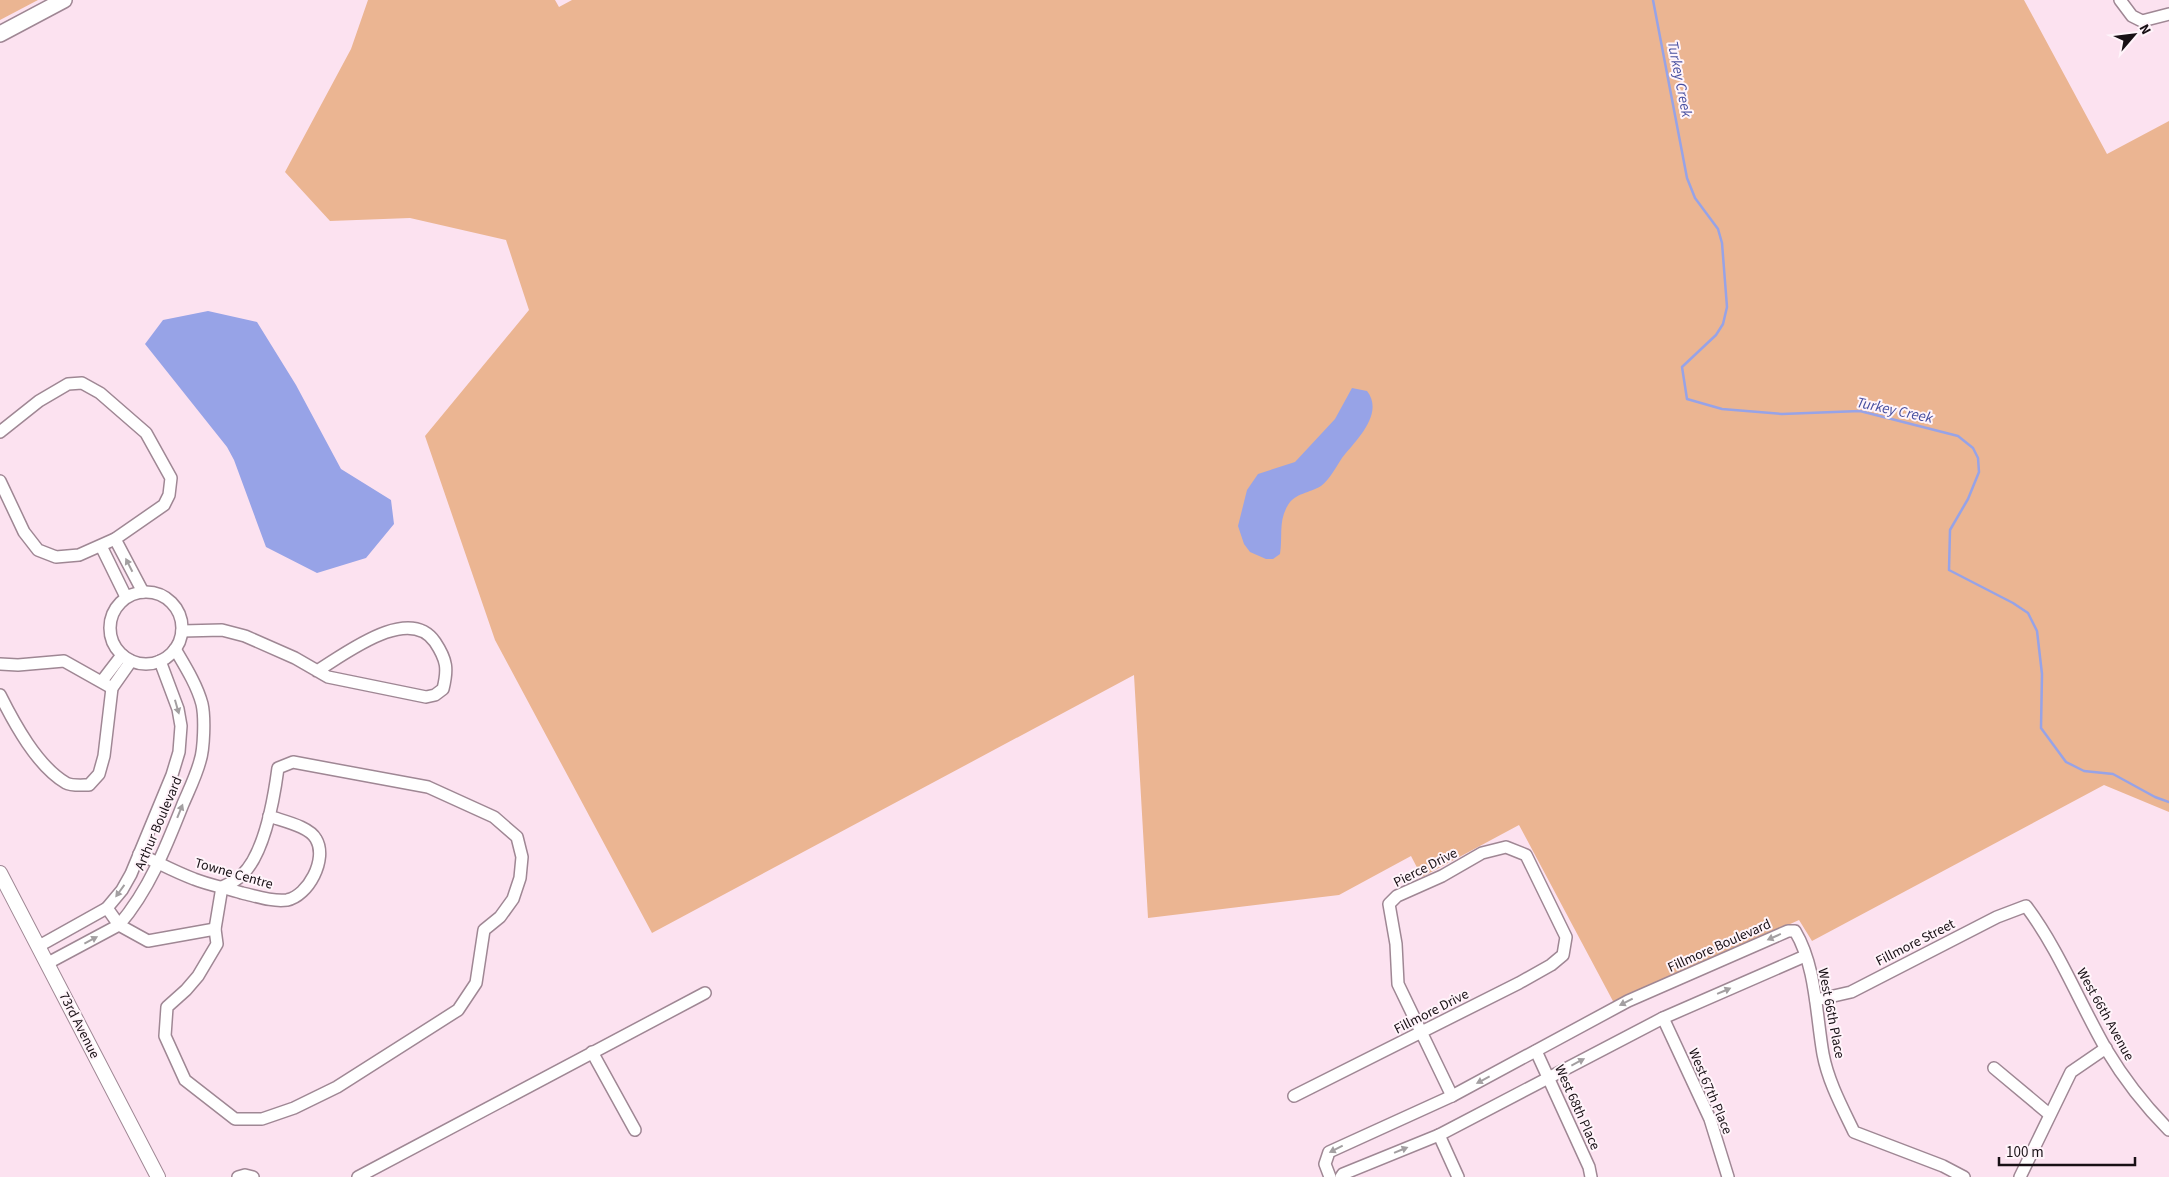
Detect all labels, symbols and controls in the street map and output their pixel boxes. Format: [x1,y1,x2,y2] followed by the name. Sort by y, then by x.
[2109,10,2159,60] north arrow
[2134,21,2156,38] text: N
[1662,39,1697,120] water label: Turkey Creek
[1855,392,1936,429] water label: Turkey Creek
[125,558,133,573] one-way arrow
[173,700,181,715] one-way arrow
[130,774,188,873] street label: Arthur Boulevard
[177,804,185,818] one-way arrow
[1390,843,1461,893] street label: Pierce Drive
[192,853,275,895] street label: Towne Centre
[115,884,125,898] one-way arrow
[1665,914,1774,978] street label: Fillmore Boulevard
[1872,914,1959,971] street label: Fillmore Street
[1767,933,1781,941] one-way arrow
[83,936,98,944] one-way arrow
[2071,964,2139,1065] street label: West 66th Avenue
[1812,966,1850,1060] street label: West 66th Place
[1391,984,1472,1039] street label: Fillmore Drive
[1717,987,1731,995] one-way arrow
[54,989,104,1062] street label: 73rd Avenue
[1618,998,1633,1006] one-way arrow
[1683,1045,1737,1138] street label: West 67th Place
[1571,1058,1584,1067] one-way arrow
[1549,1061,1605,1153] street label: West 68th Place
[1476,1075,1489,1084] one-way arrow
[1999,1134,2135,1166] scale bar
[2006,1142,2044,1163] text: 100 m
[1329,1145,1343,1153] one-way arrow
[1394,1146,1408,1154] one-way arrow

